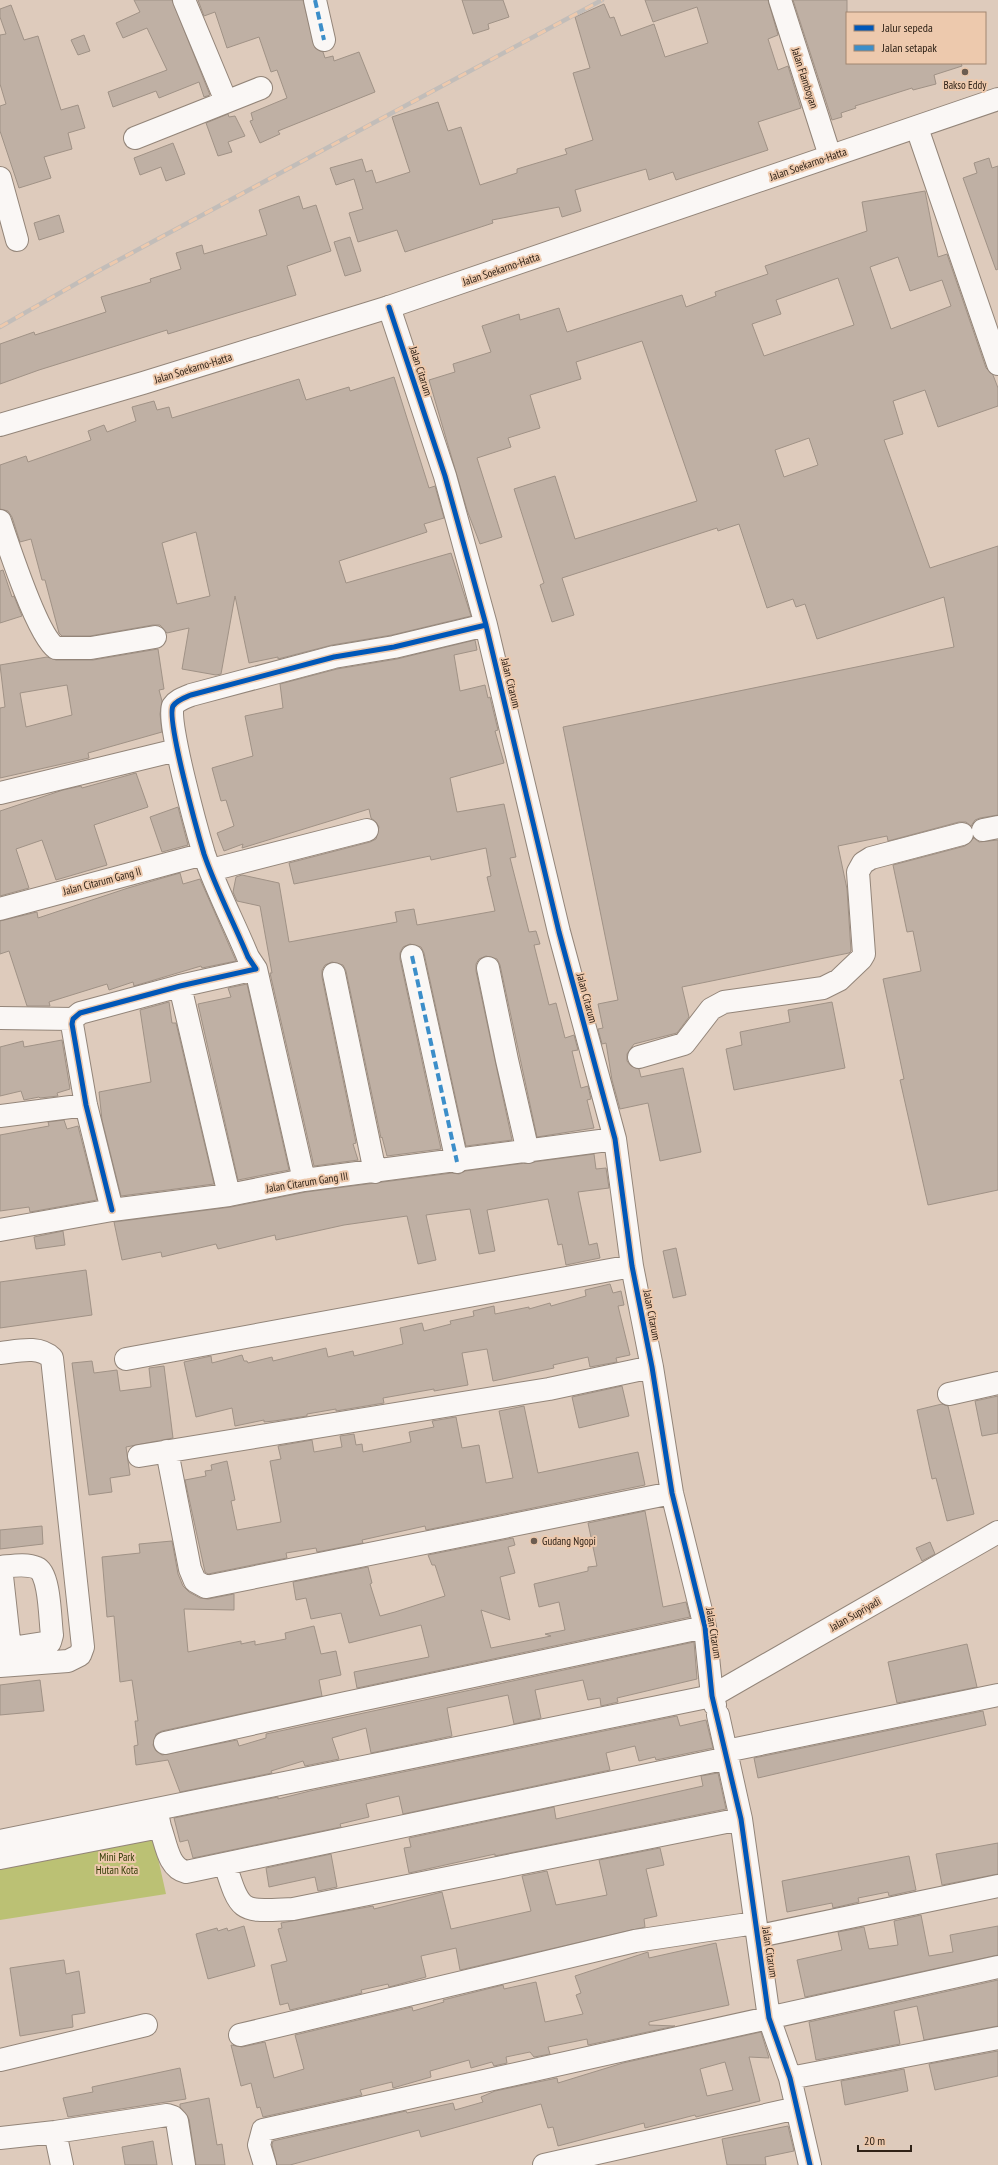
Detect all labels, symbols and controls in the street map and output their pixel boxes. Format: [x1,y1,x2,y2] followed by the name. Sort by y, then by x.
[846,12,986,64] legend
[881,20,933,35] text: Jalur sepeda
[881,40,937,55] text: Jalan setapak
[788,45,821,110] street label: Jalan Flamboyan
[960,67,970,77] marker: Bakso Eddy
[943,78,987,92] place label: Bakso Eddy
[767,144,848,184] street label: Jalan Soekarno-Hatta
[460,249,541,289] street label: Jalan Soekarno-Hatta
[406,344,436,397] street label: Jalan Citarum
[152,350,233,387] street label: Jalan Soekarno-Hatta
[498,656,524,709] street label: Jalan Citarum
[61,864,143,898] street label: Jalan Citarum Gang II
[573,971,600,1024] street label: Jalan Citarum
[264,1169,349,1196] street label: Jalan Citarum Gang III
[640,1288,664,1341] street label: Jalan Citarum
[542,1534,596,1548] place label: Gudang Ngopi
[529,1536,539,1546] marker: Gudang Ngopi
[826,1594,883,1635] street label: Jalan Supriyadi
[703,1606,725,1659] street label: Jalan Citarum
[96,1850,138,1877] park label: Mini Park Hutan Kota
[759,1925,781,1978] street label: Jalan Citarum
[858,2127,911,2153] scale bar
[864,2133,885,2148] text: 20 m

